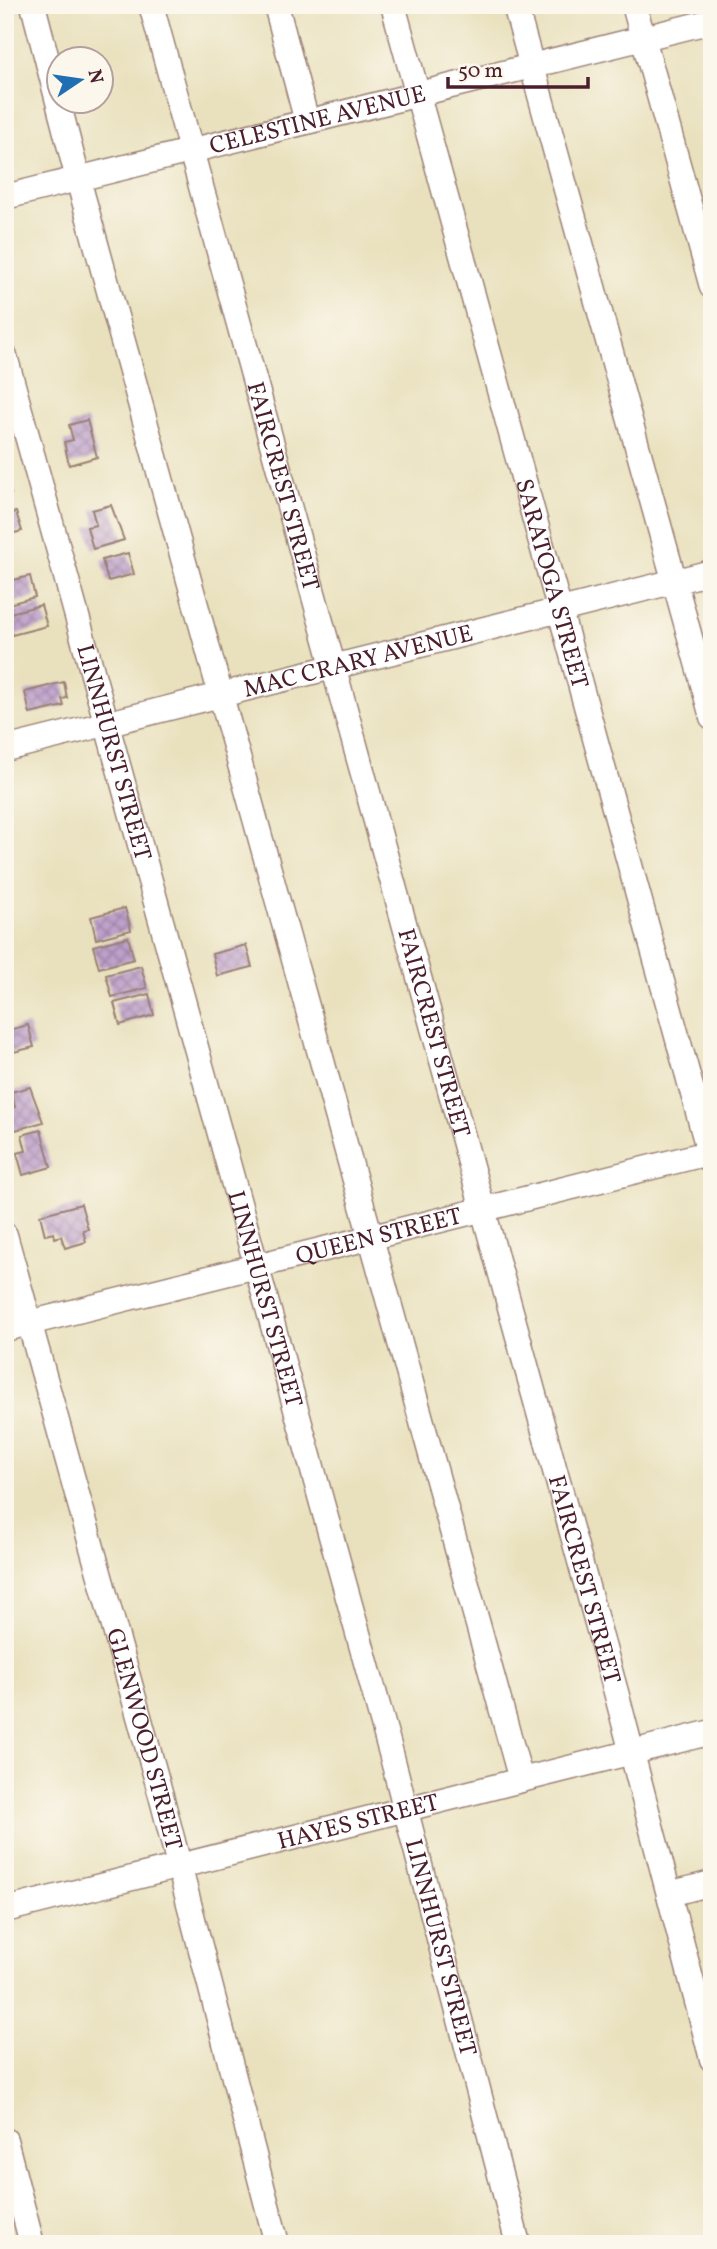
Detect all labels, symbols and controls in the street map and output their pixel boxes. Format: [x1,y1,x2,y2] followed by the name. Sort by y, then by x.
[46,46,116,116] north arrow
[448,46,588,90] scale bar
[458,57,503,86] text: 50 m
[80,67,109,86] text: N
[206,78,430,164] street label: CELESTINE AVENUE
[237,378,327,595] street label: FAIRCREST STREET
[505,475,596,693] street label: SARATOGA STREET
[240,617,477,708] street label: MAC CRARY AVENUE
[66,641,159,865] street label: LINNHURST STREET
[387,925,477,1142] street label: FAIRCREST STREET
[217,1187,310,1411] street label: LINNHURST STREET
[292,1200,465,1275] street label: QUEEN STREET
[538,1471,628,1688] street label: FAIRCREST STREET
[96,1625,190,1854] street label: GLENWOOD STREET
[274,1786,443,1860] street label: HAYES STREET
[395,1835,484,2060] street label: LINNHURST STREET

